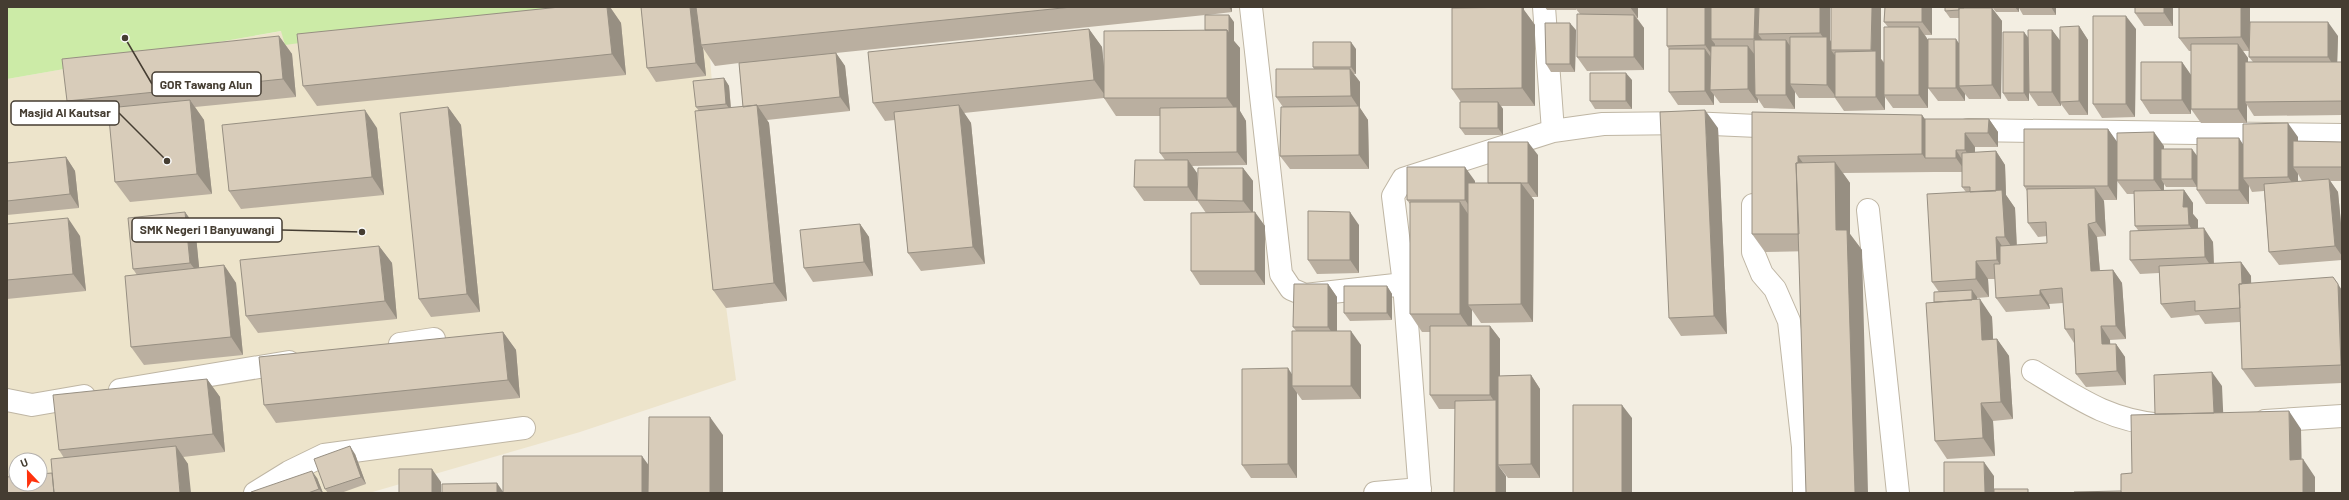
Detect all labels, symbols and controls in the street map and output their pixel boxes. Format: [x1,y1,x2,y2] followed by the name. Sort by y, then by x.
[152,72,261,96] callout: GOR Tawang Alun
[160,77,252,91] text: GOR Tawang Alun
[11,101,119,125] callout: Masjid Al Kautsar
[19,105,111,119] text: Masjid Al Kautsar
[132,218,282,242] callout: SMK Negeri 1 Banyuwangi
[140,222,274,236] text: SMK Negeri 1 Banyuwangi
[8,452,48,492] north arrow
[18,455,30,470] text: U

